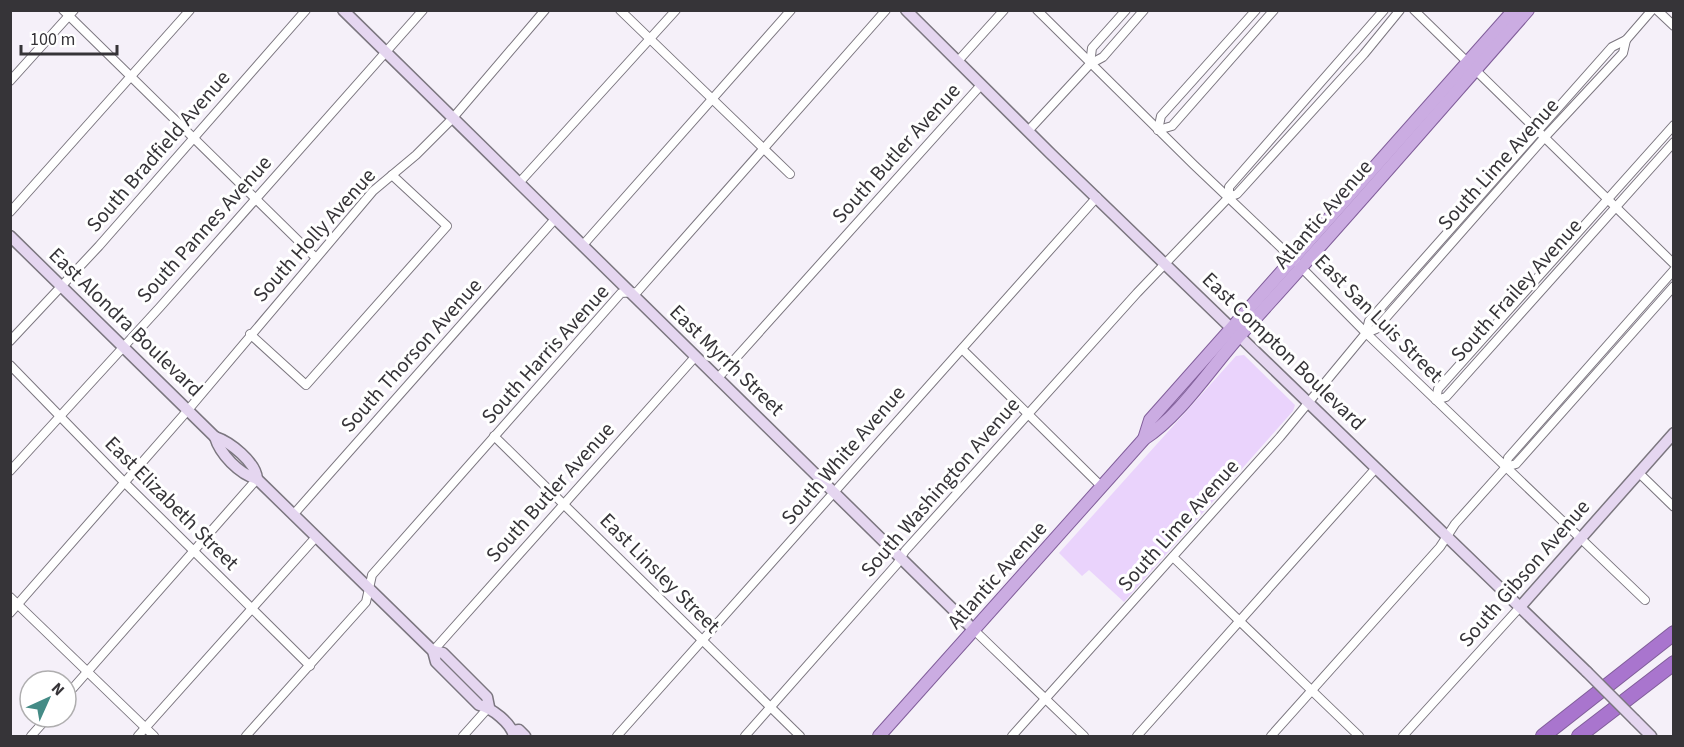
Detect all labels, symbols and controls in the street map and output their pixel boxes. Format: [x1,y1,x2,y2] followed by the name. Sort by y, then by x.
[21,18,117,56] scale bar
[30,27,75,52] text: 100 m
[79,64,237,238] street label: South Bradfield Avenue
[825,76,967,230] street label: South Butler Avenue
[1430,91,1566,237] street label: South Lime Avenue
[129,149,279,309] street label: South Pannes Avenue
[1267,153,1379,275] street label: Atlantic Avenue
[246,161,382,309] street label: South Holly Avenue
[1443,212,1589,368] street label: South Frailey Avenue
[42,240,210,404] street label: East Alondra Boulevard
[1308,247,1450,389] street label: East San Luis Street
[1196,265,1372,437] street label: East Compton Boulevard
[333,271,489,439] street label: South Thorson Avenue
[474,278,616,430] street label: South Harris Avenue
[663,297,791,423] street label: East Myrrh Street
[774,379,912,531] street label: South White Avenue
[853,391,1027,583] street label: South Washington Avenue
[479,415,621,569] street label: South Butler Avenue
[98,429,246,577] street label: East Elizabeth Street
[1110,452,1246,598] street label: South Lime Avenue
[1451,493,1597,653] street label: South Gibson Avenue
[593,506,727,640] street label: East Linsley Street
[940,514,1054,636] street label: Atlantic Avenue
[18,669,78,729] north arrow
[46,678,69,701] text: N

